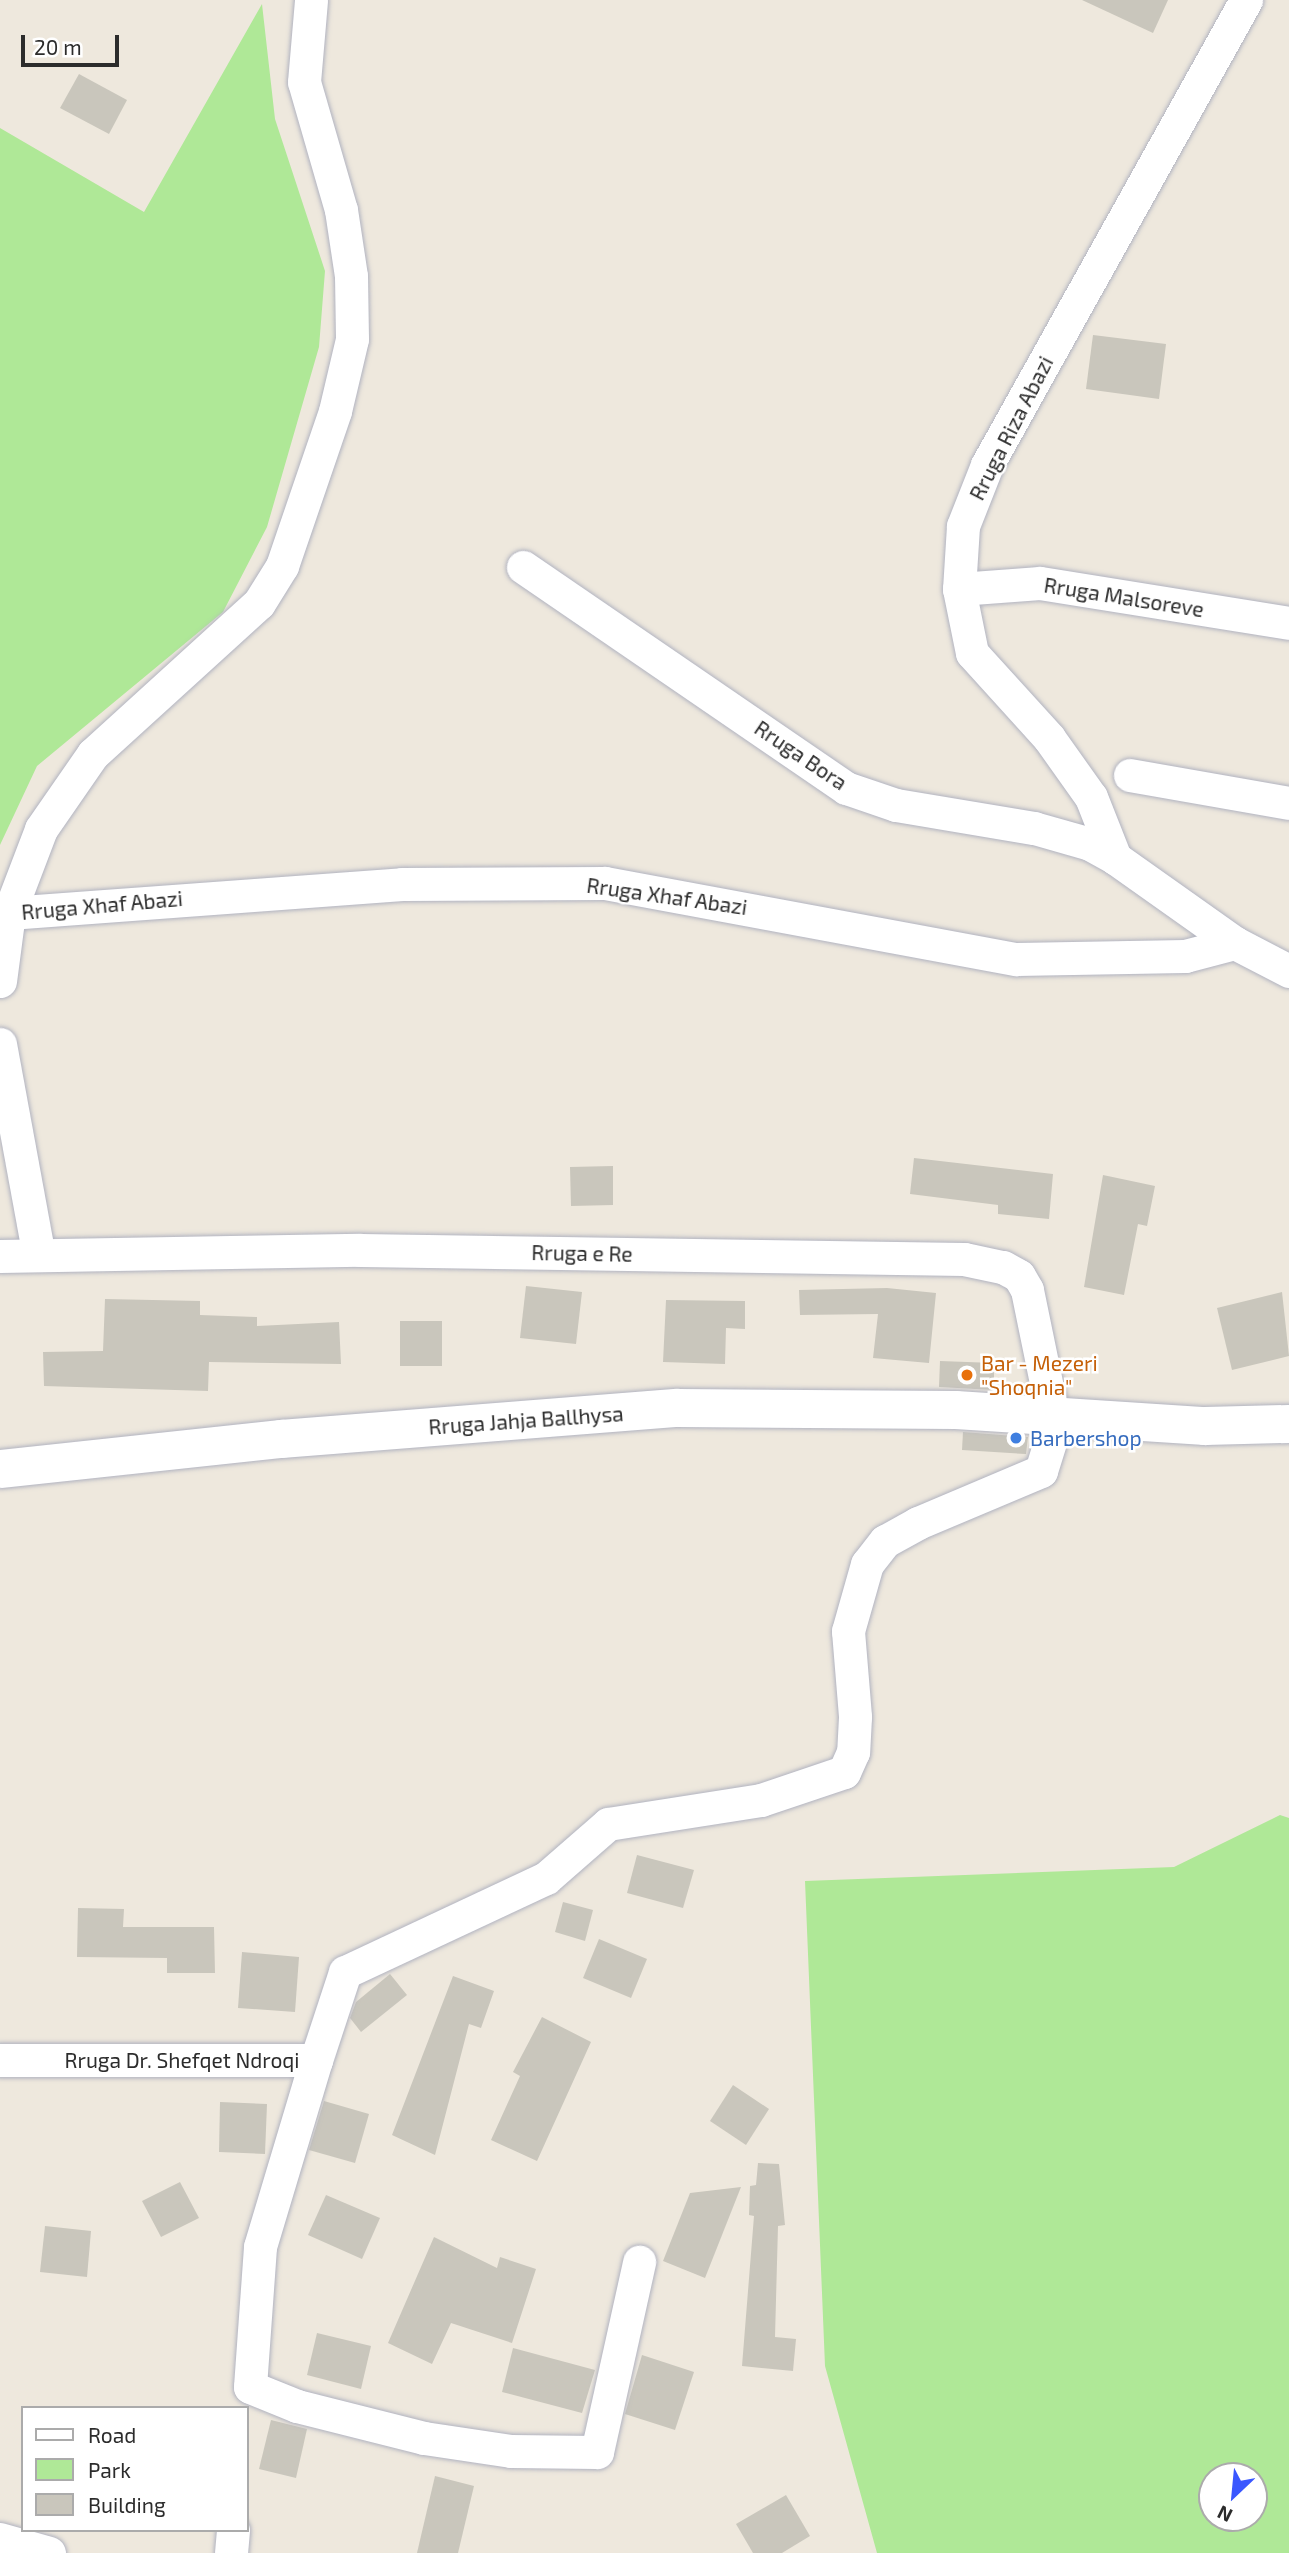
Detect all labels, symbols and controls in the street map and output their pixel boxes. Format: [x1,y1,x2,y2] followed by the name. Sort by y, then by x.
[24,21,122,65] scale bar
[34,34,82,59] text: 20 m
[964,352,1058,504] street label: Rruga Riza Abazi
[1042,572,1206,622] street label: Rruga Malsoreve
[750,715,852,795] street label: Rruga Bora
[585,872,749,920] street label: Rruga Xhaf Abazi
[20,885,184,925] street label: Rruga Xhaf Abazi
[531,1240,633,1266] street label: Rruga e Re
[981,1350,1098,1400] place label: Bar - Mezeri "Shoqnia"
[959,1367,975,1383] marker: Bar - Mezeri "Shoqnia"
[427,1401,625,1439] street label: Rruga Jahja Ballhysa
[1030,1425,1142,1451] place label: Barbershop
[1008,1430,1024,1446] marker: Barbershop
[64,2047,300,2073] street label: Rruga Dr. Shefqet Ndroqi
[21,2406,248,2532] legend
[88,2422,136,2447] text: Road
[88,2457,131,2482] text: Park
[1198,2462,1268,2532] north arrow
[88,2492,166,2517] text: Building
[1213,2501,1236,2528] text: N

